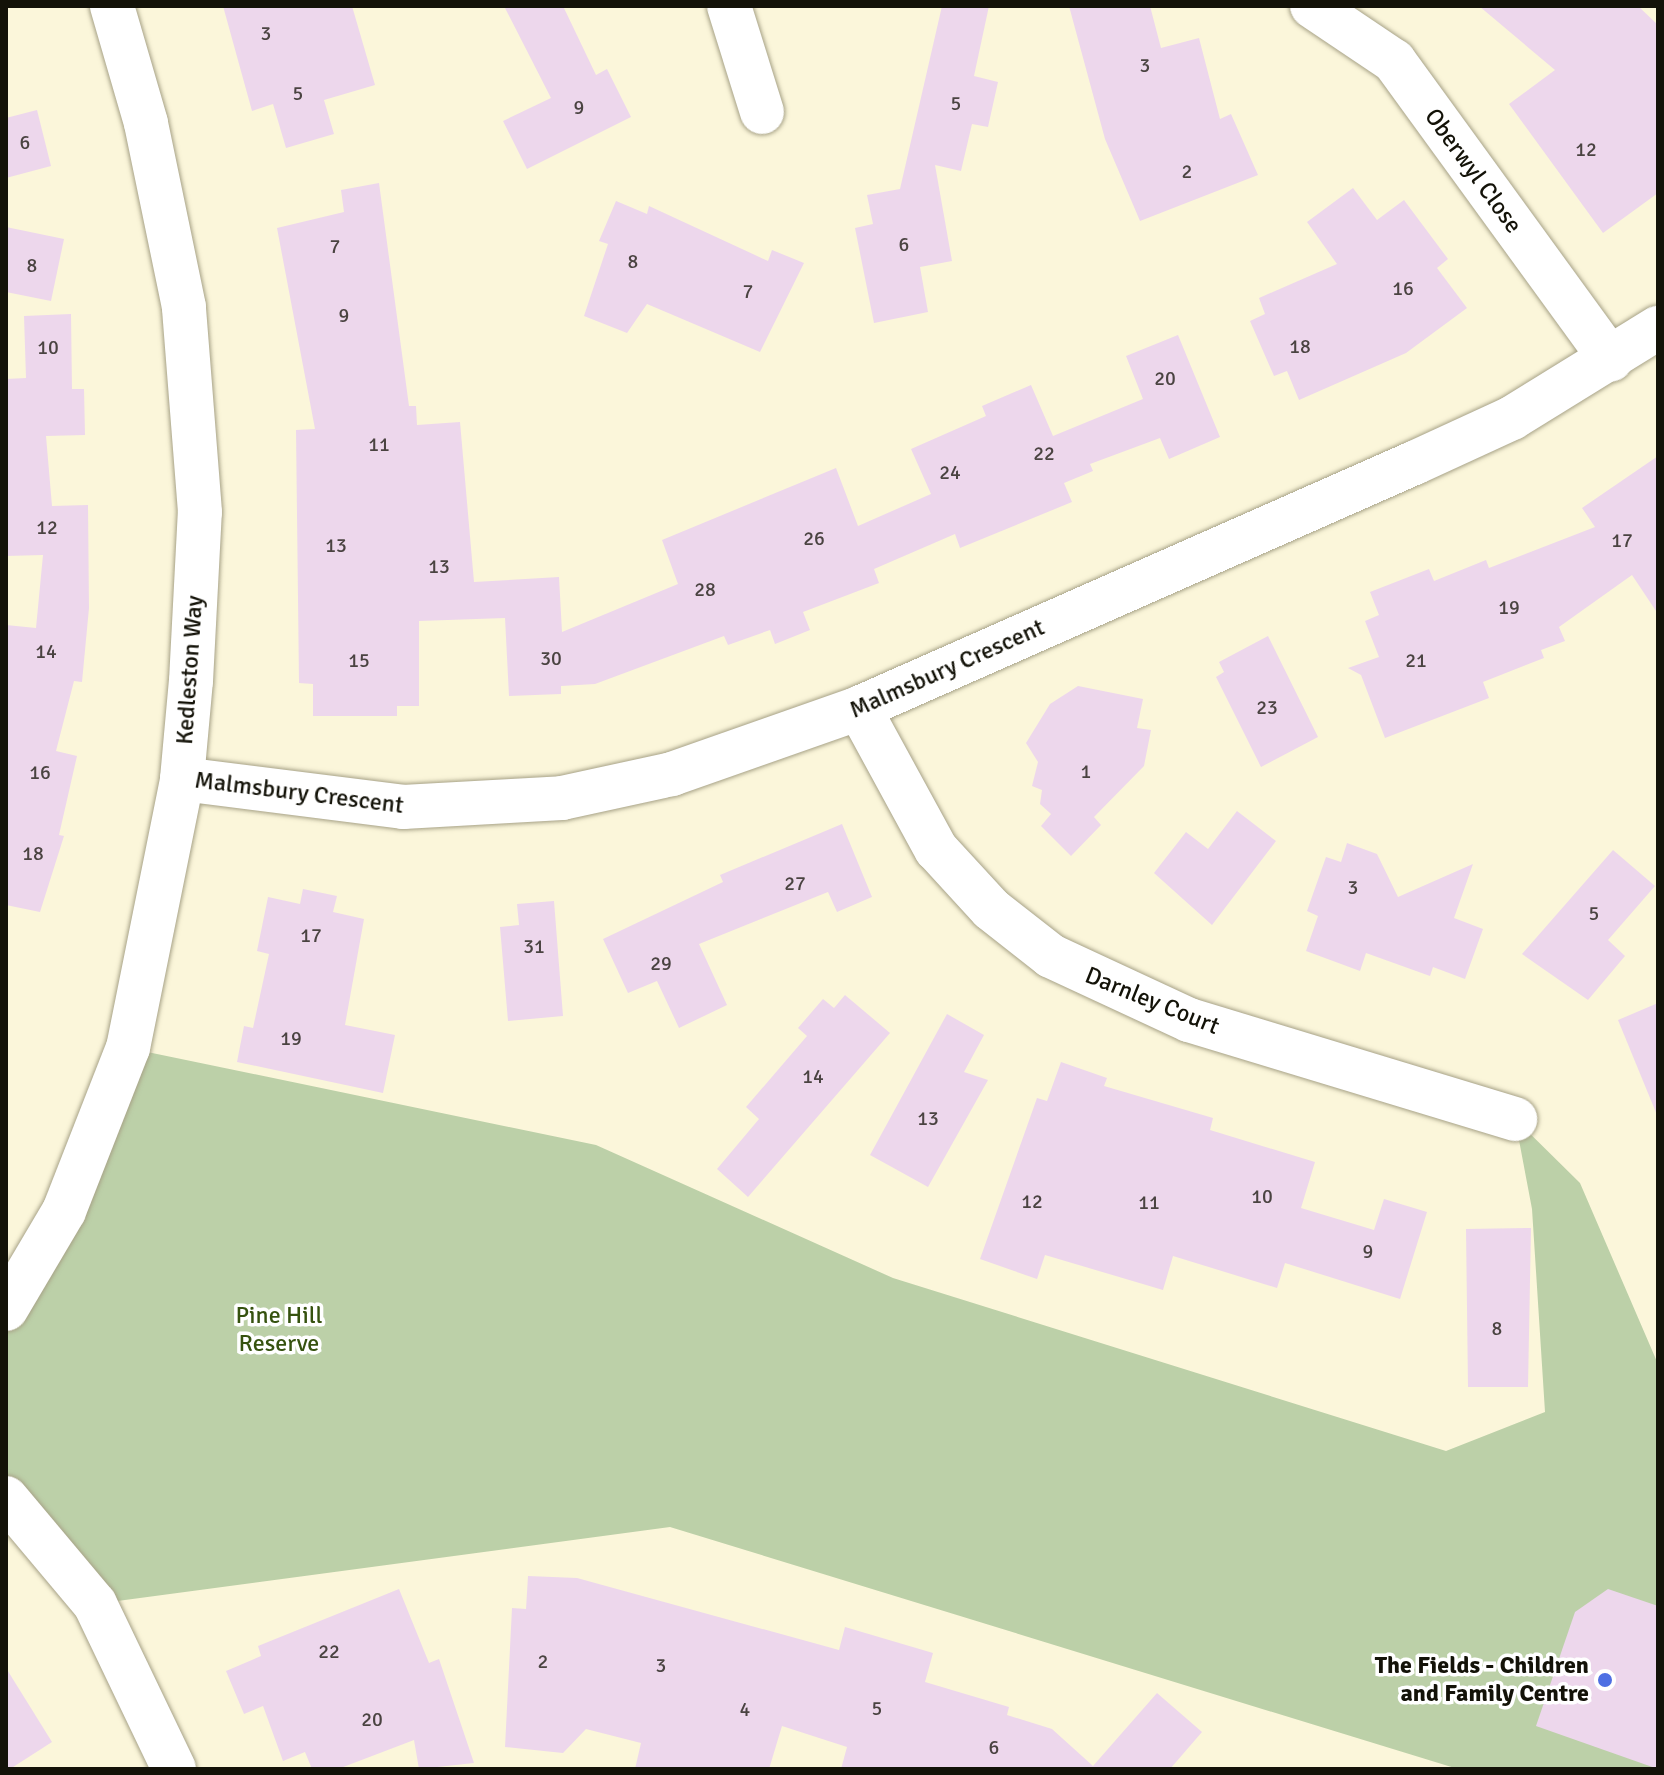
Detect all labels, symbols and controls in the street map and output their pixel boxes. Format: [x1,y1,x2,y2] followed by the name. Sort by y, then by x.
[261,21,271,45] house number: 3
[1140,53,1150,77] house number: 3
[293,81,303,105] house number: 5
[951,91,961,115] house number: 5
[574,95,584,119] house number: 9
[1418,103,1528,239] street label: Oberwyl Close
[20,130,30,154] house number: 6
[1575,137,1597,161] house number: 12
[1182,159,1192,183] house number: 2
[899,232,909,256] house number: 6
[330,234,340,258] house number: 7
[628,249,638,273] house number: 8
[27,253,37,277] house number: 8
[1392,276,1414,300] house number: 16
[743,279,753,303] house number: 7
[339,303,349,327] house number: 9
[1289,334,1311,358] house number: 18
[37,335,59,359] house number: 10
[1154,366,1176,390] house number: 20
[368,432,390,456] house number: 11
[1033,441,1055,465] house number: 22
[939,460,961,484] house number: 24
[36,515,58,539] house number: 12
[803,526,825,550] house number: 26
[1611,528,1633,552] house number: 17
[325,533,347,557] house number: 13
[428,554,450,578] house number: 13
[694,577,716,601] house number: 28
[170,594,210,746] street label: Kedleston Way
[1498,595,1520,619] house number: 19
[845,613,1049,725] street label: Malmsbury Crescent
[35,639,57,663] house number: 14
[540,646,562,670] house number: 30
[348,648,370,672] house number: 15
[1405,648,1427,672] house number: 21
[1256,695,1278,719] house number: 23
[1081,759,1091,783] house number: 1
[29,760,51,784] house number: 16
[193,766,405,820] street label: Malmsbury Crescent
[22,841,44,865] house number: 18
[784,871,806,895] house number: 27
[1348,875,1358,899] house number: 3
[1589,901,1599,925] house number: 5
[300,923,322,947] house number: 17
[523,934,545,958] house number: 31
[650,951,672,975] house number: 29
[1081,961,1223,1041] street label: Darnley Court
[280,1026,302,1050] house number: 19
[802,1064,824,1088] house number: 14
[917,1106,939,1130] house number: 13
[1251,1184,1273,1208] house number: 10
[1021,1189,1043,1213] house number: 12
[1138,1190,1160,1214] house number: 11
[1363,1239,1373,1263] house number: 9
[235,1302,323,1358] park label: Pine Hill Reserve
[1492,1316,1502,1340] house number: 8
[318,1639,340,1663] house number: 22
[538,1649,548,1673] house number: 2
[1375,1652,1589,1708] place label: The Fields - Children and Family Centre
[656,1653,666,1677] house number: 3
[1596,1671,1614,1689] marker: The Fields - Children and Family Centre
[872,1696,882,1720] house number: 5
[740,1697,750,1721] house number: 4
[361,1707,383,1731] house number: 20
[989,1735,999,1759] house number: 6

